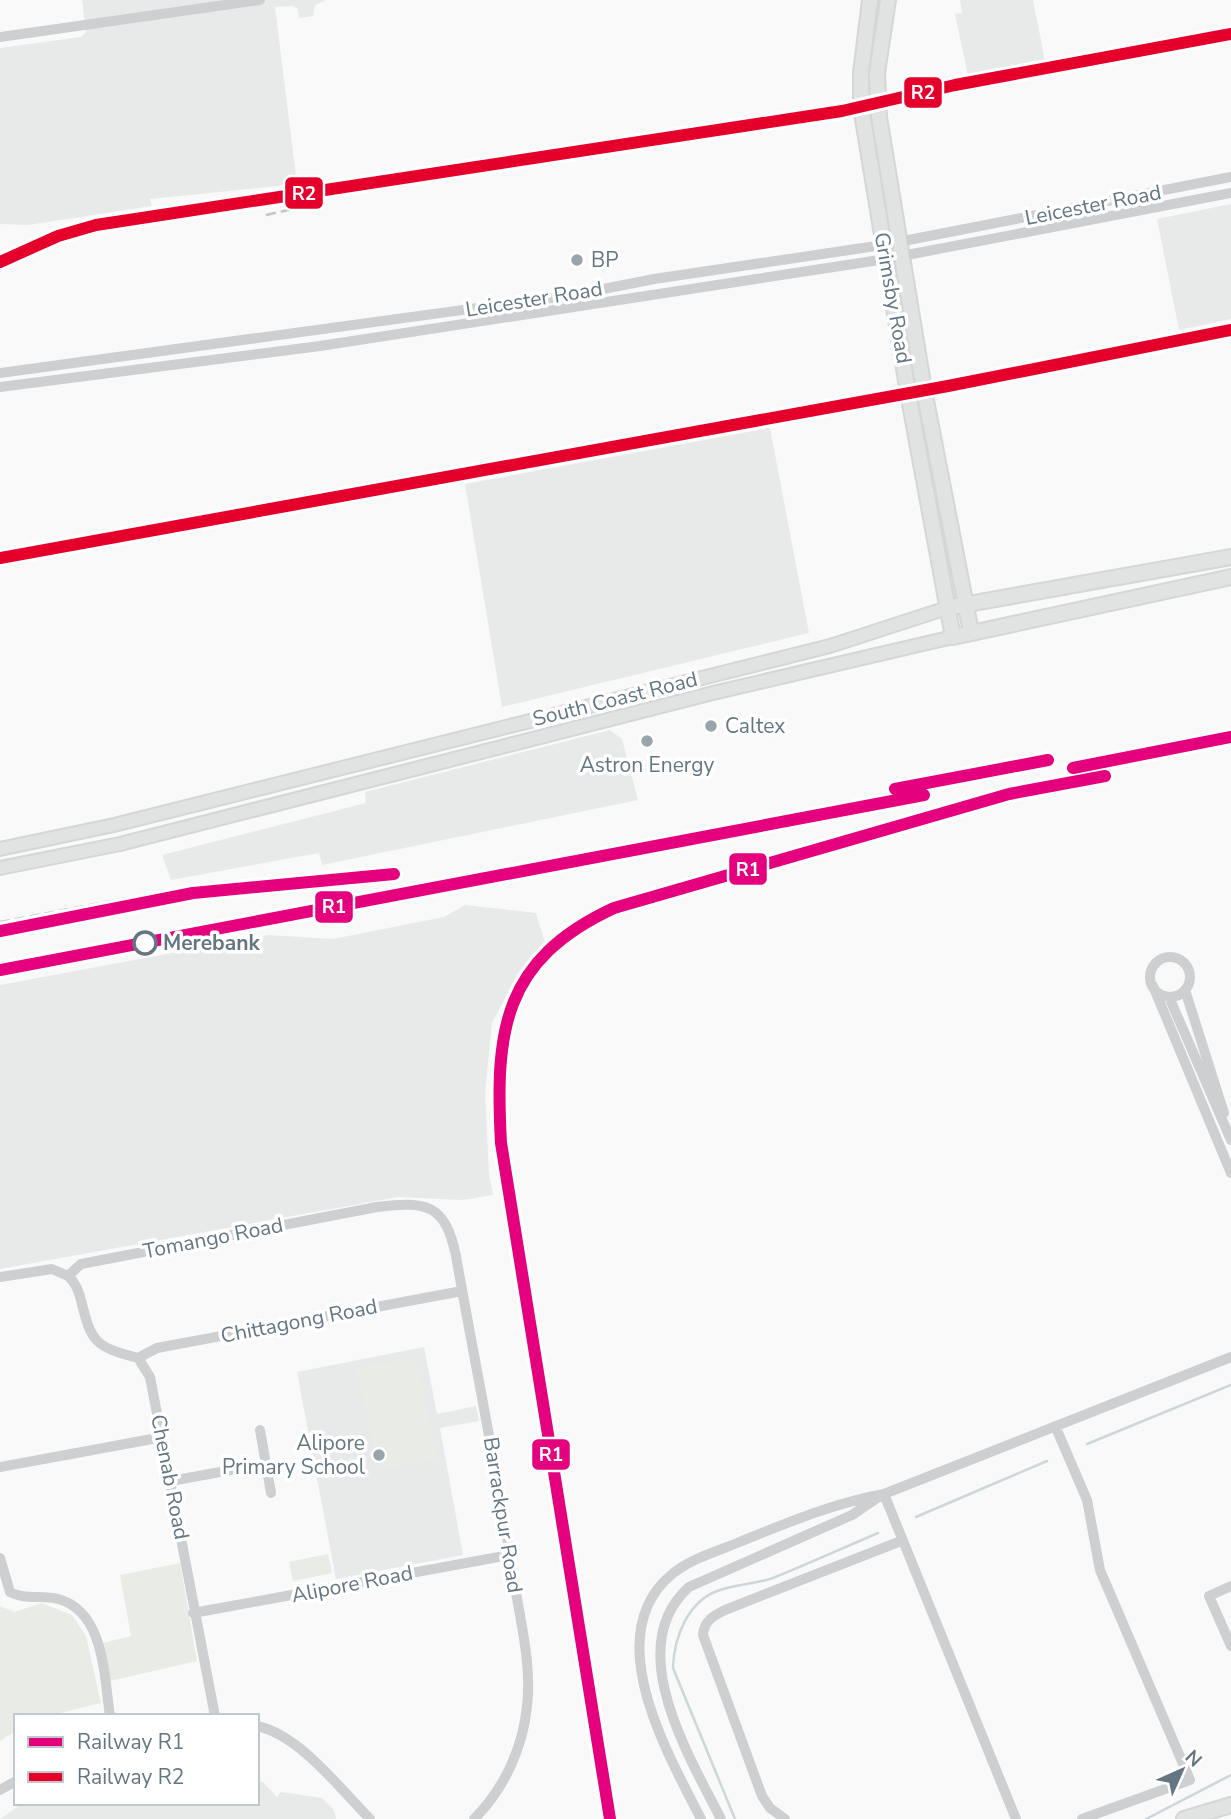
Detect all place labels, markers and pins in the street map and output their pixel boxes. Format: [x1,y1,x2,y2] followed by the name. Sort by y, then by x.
[591,246,619,274] place label: BP
[569,252,585,268] marker: BP
[725,712,785,740] place label: Caltex
[703,718,719,734] marker: Caltex
[639,733,655,749] marker: Astron Energy
[580,751,715,779] place label: Astron Energy
[163,929,260,957] place label: Merebank
[133,931,157,955] marker: Merebank
[222,1429,366,1481] place label: Alipore Primary School
[371,1447,387,1463] marker: Alipore Primary School

